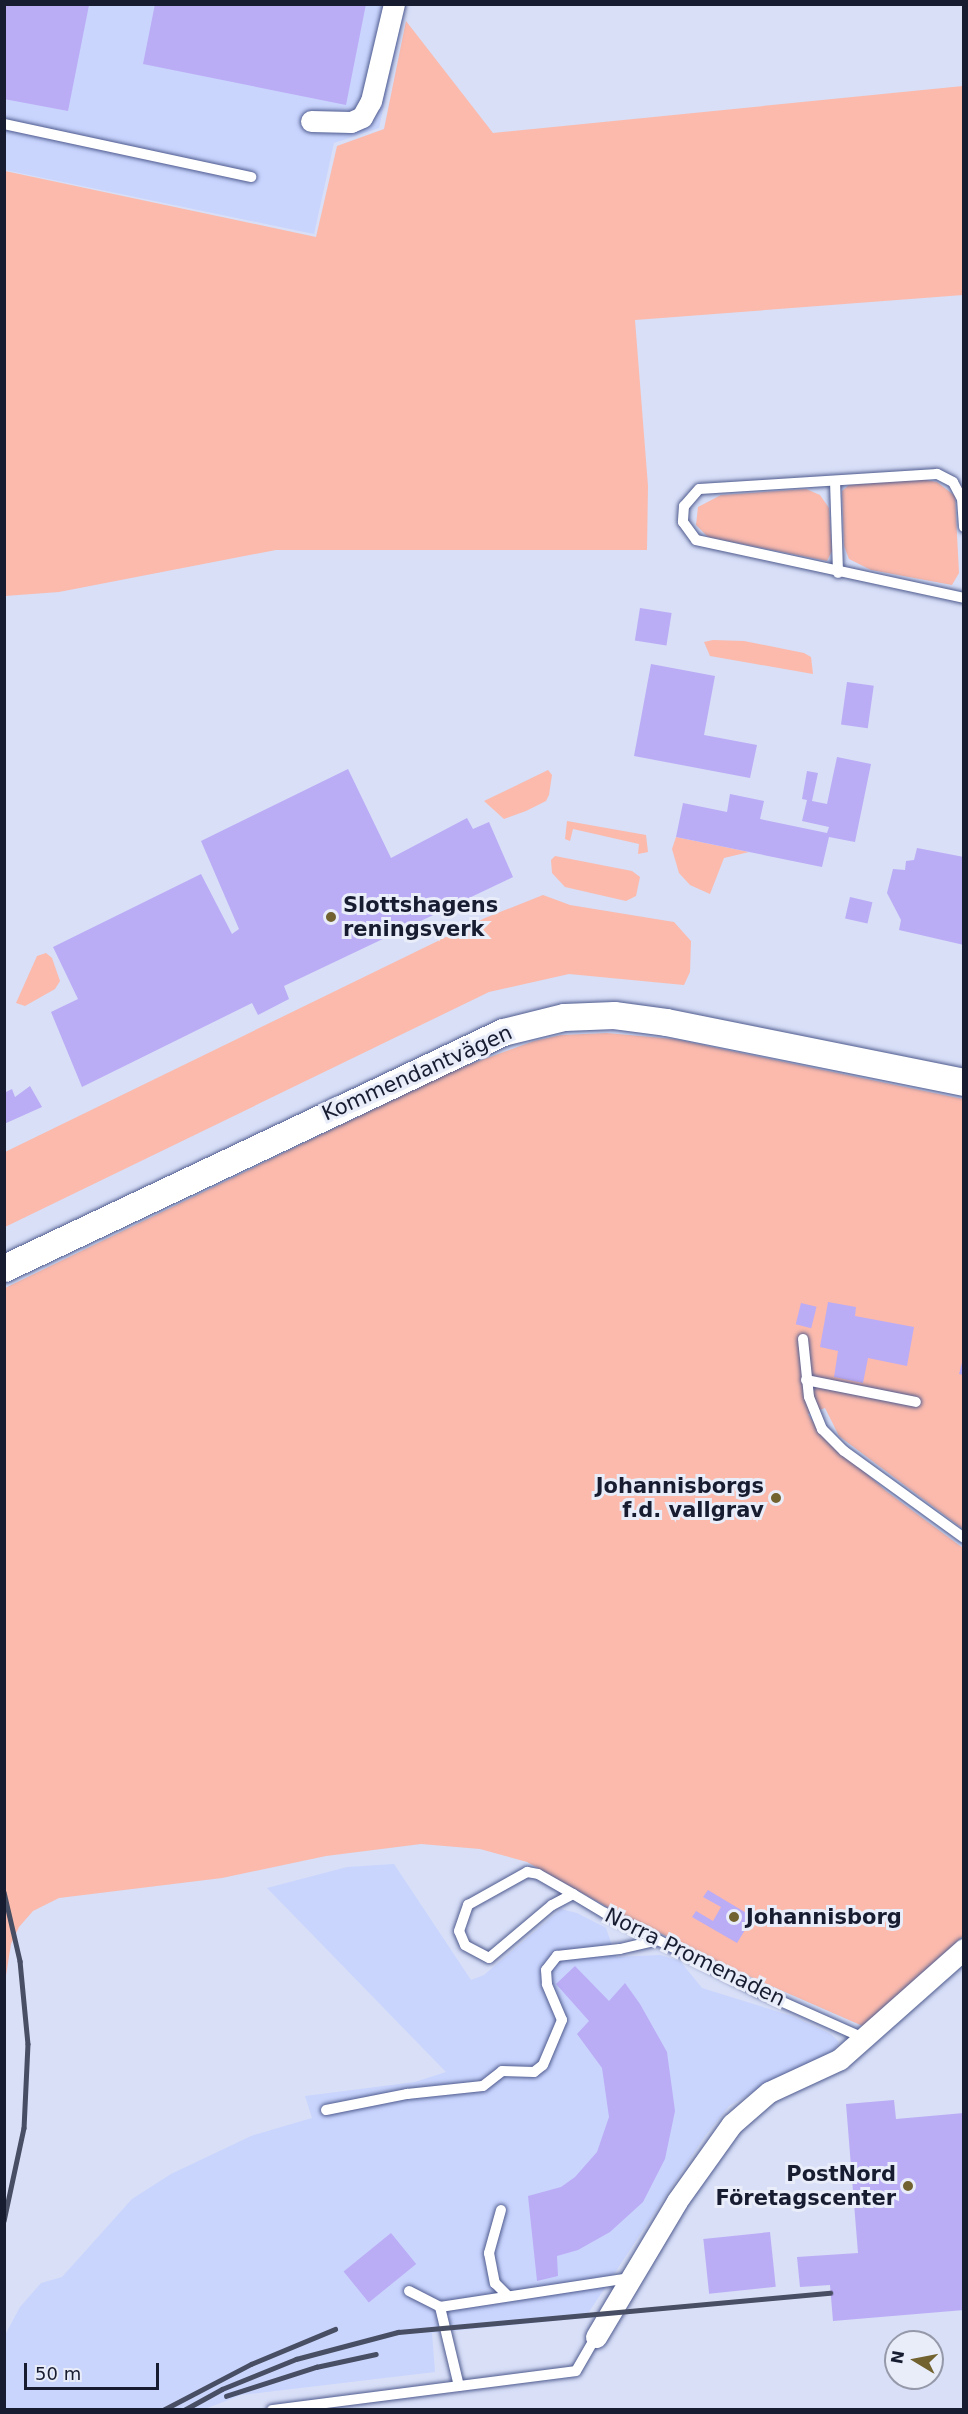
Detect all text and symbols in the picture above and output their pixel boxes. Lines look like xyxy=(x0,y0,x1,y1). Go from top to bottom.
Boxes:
place label: Slottshagens reningsverk xyxy=(343,892,498,942)
marker: Slottshagens reningsverk xyxy=(324,910,338,924)
street label: Kommendantvägen xyxy=(318,1020,516,1126)
place label: Johannisborgs f.d. vallgrav xyxy=(596,1473,764,1523)
marker: Johannisborgs f.d. vallgrav xyxy=(769,1491,783,1505)
street label: Norra Promenaden xyxy=(601,1902,789,2012)
place label: Johannisborg xyxy=(746,1904,902,1930)
marker: Johannisborg xyxy=(727,1910,741,1924)
place label: PostNord Företagscenter xyxy=(715,2161,896,2211)
marker: PostNord Företagscenter xyxy=(901,2179,915,2193)
north arrow xyxy=(884,2330,944,2390)
text: N xyxy=(887,2349,908,2365)
scale bar xyxy=(27,2351,162,2389)
text: 50 m xyxy=(35,2363,81,2384)

